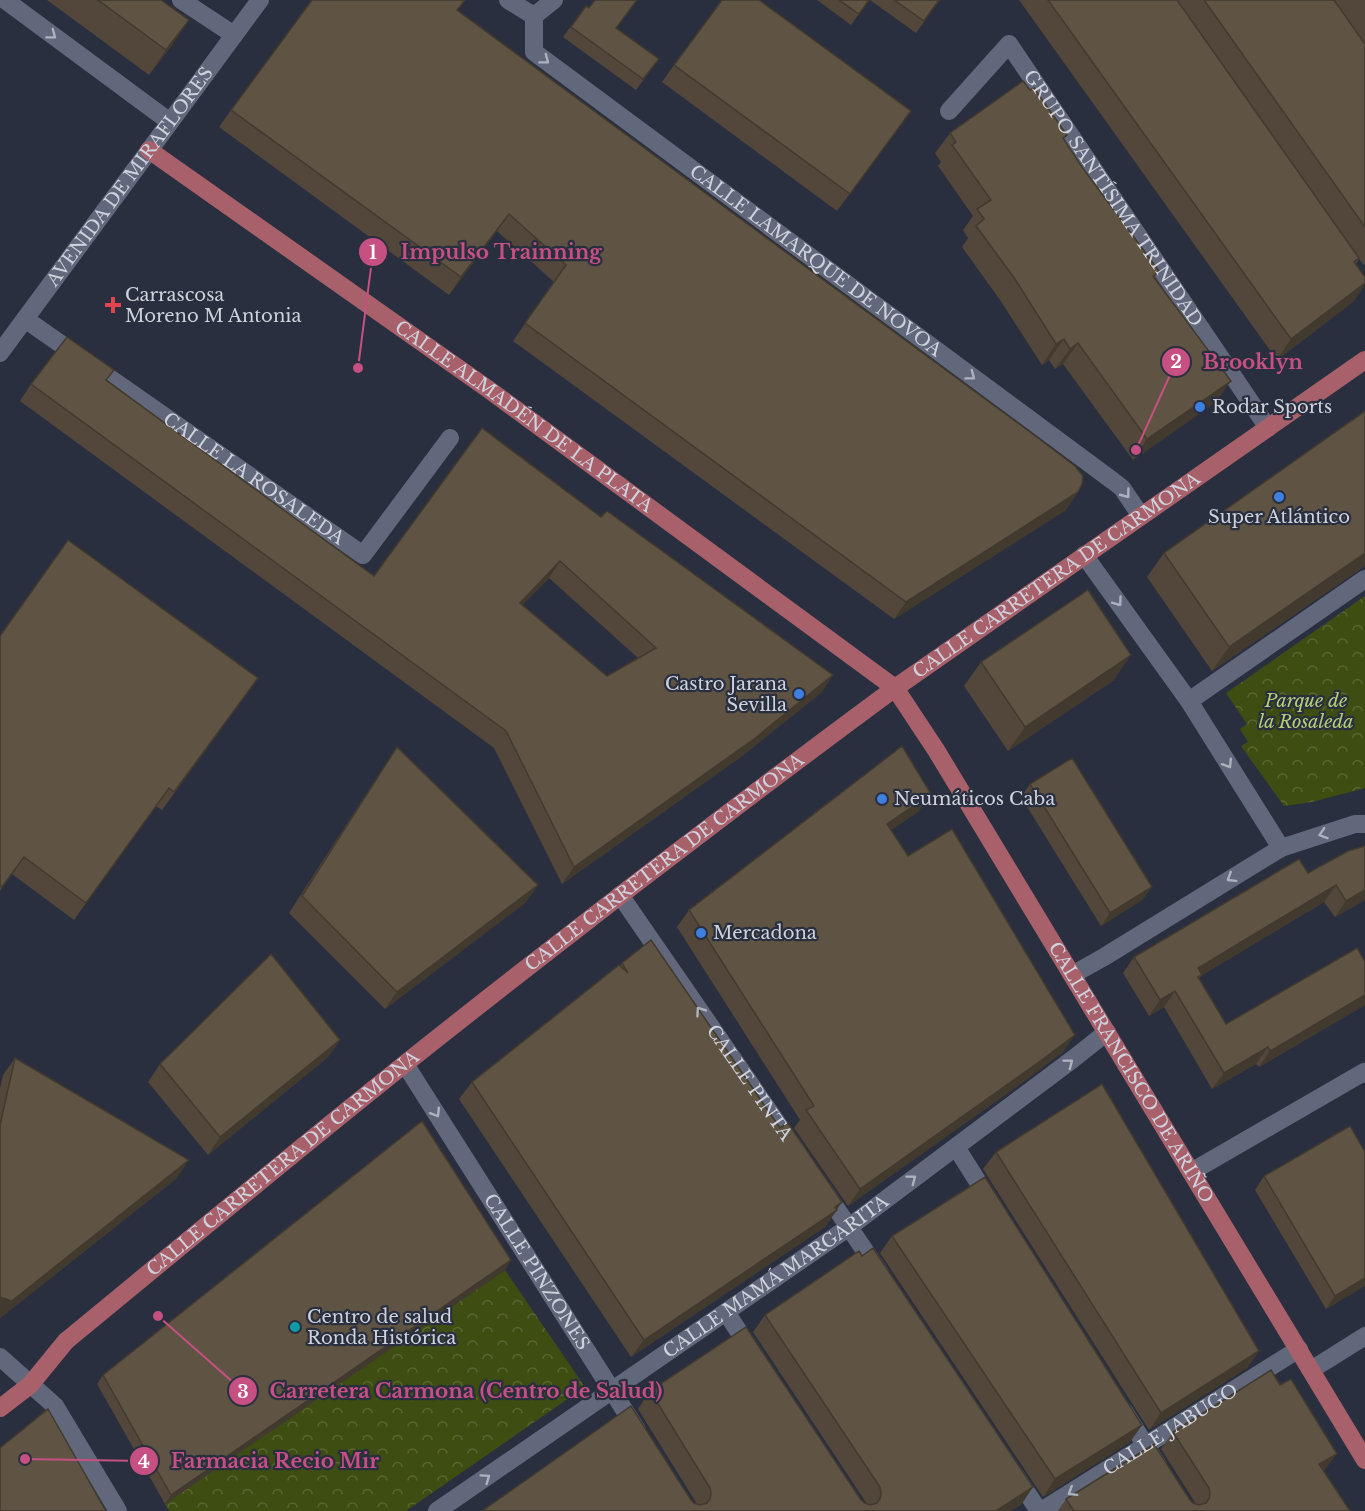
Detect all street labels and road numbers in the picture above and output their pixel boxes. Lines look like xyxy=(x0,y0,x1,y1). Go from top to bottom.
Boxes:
street label: AVENIDA DE MIRAFLORES xyxy=(41,63,218,292)
street label: GRUPO SANTÍSIMA TRINIDAD xyxy=(1019,66,1207,331)
street label: CALLE LAMARQUE DE NOVOA xyxy=(685,160,947,362)
street label: CALLE ALMADÉN DE LA PLATA xyxy=(391,316,658,518)
street label: CALLE LA ROSALEDA xyxy=(159,408,349,550)
street label: CALLE CARRETERA DE CARMONA xyxy=(909,467,1205,683)
street label: CALLE CARRETERA DE CARMONA xyxy=(521,748,809,976)
street label: CALLE FRANCISCO DE ARIÑO xyxy=(1044,938,1218,1207)
street label: CALLE PINTA xyxy=(702,1021,798,1146)
street label: CALLE CARRETERA DE CARMONA xyxy=(142,1045,424,1281)
street label: CALLE PINZONES xyxy=(479,1190,594,1354)
street label: CALLE MAMÁ MARGARITA xyxy=(659,1190,894,1363)
street label: CALLE JABUGO xyxy=(1099,1379,1242,1480)

